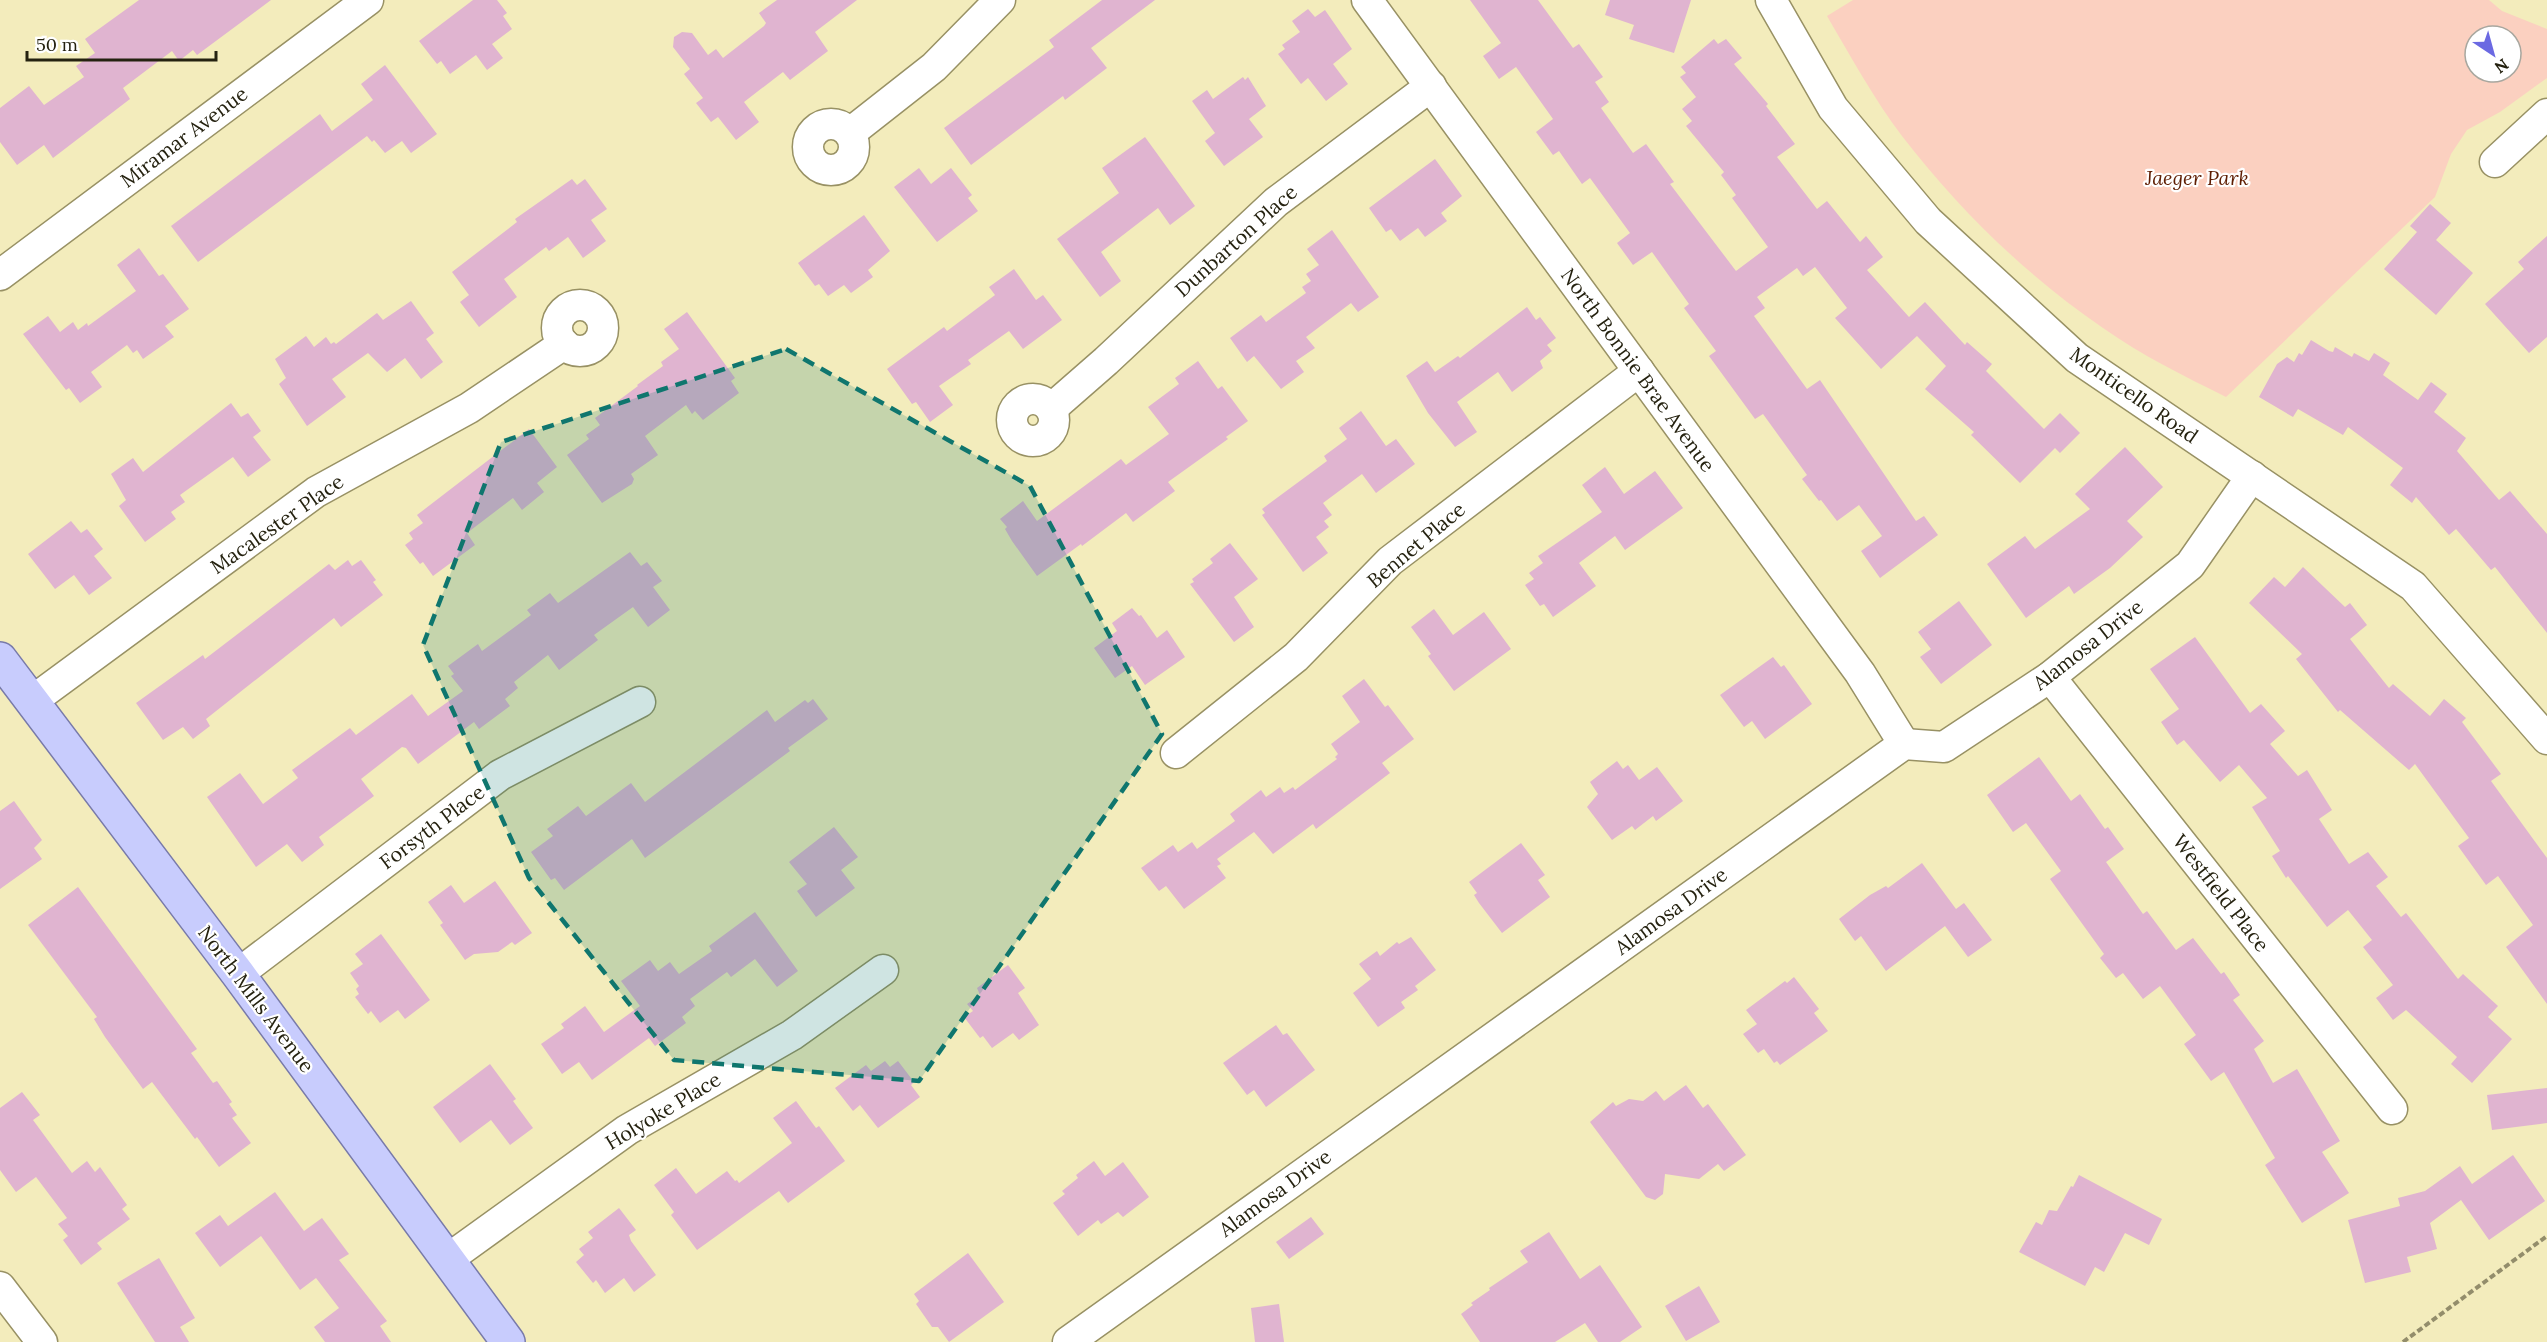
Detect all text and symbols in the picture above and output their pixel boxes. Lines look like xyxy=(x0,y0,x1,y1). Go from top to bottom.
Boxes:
scale bar xyxy=(27,24,216,62)
north arrow xyxy=(2463,24,2523,84)
text: 50 m xyxy=(36,33,78,56)
text: N xyxy=(2491,54,2513,78)
street label: Miramar Avenue xyxy=(115,81,252,193)
park label: Jaeger Park xyxy=(2144,165,2249,190)
street label: Dunbarton Place xyxy=(1169,179,1302,302)
street label: North Bonnie Brae Avenue xyxy=(1556,263,1721,477)
street label: Monticello Road xyxy=(2065,341,2203,448)
street label: Macalester Place xyxy=(205,468,348,579)
street label: Bennet Place xyxy=(1362,496,1470,593)
street label: Alamosa Drive xyxy=(2027,594,2148,696)
street label: Forsyth Place xyxy=(374,779,489,874)
street label: Westfield Place xyxy=(2168,829,2275,956)
street label: Alamosa Drive xyxy=(1609,861,1732,960)
street label: North Mills Avenue xyxy=(193,920,320,1077)
street label: Holyoke Place xyxy=(601,1066,725,1155)
street label: Alamosa Drive xyxy=(1213,1143,1336,1242)

